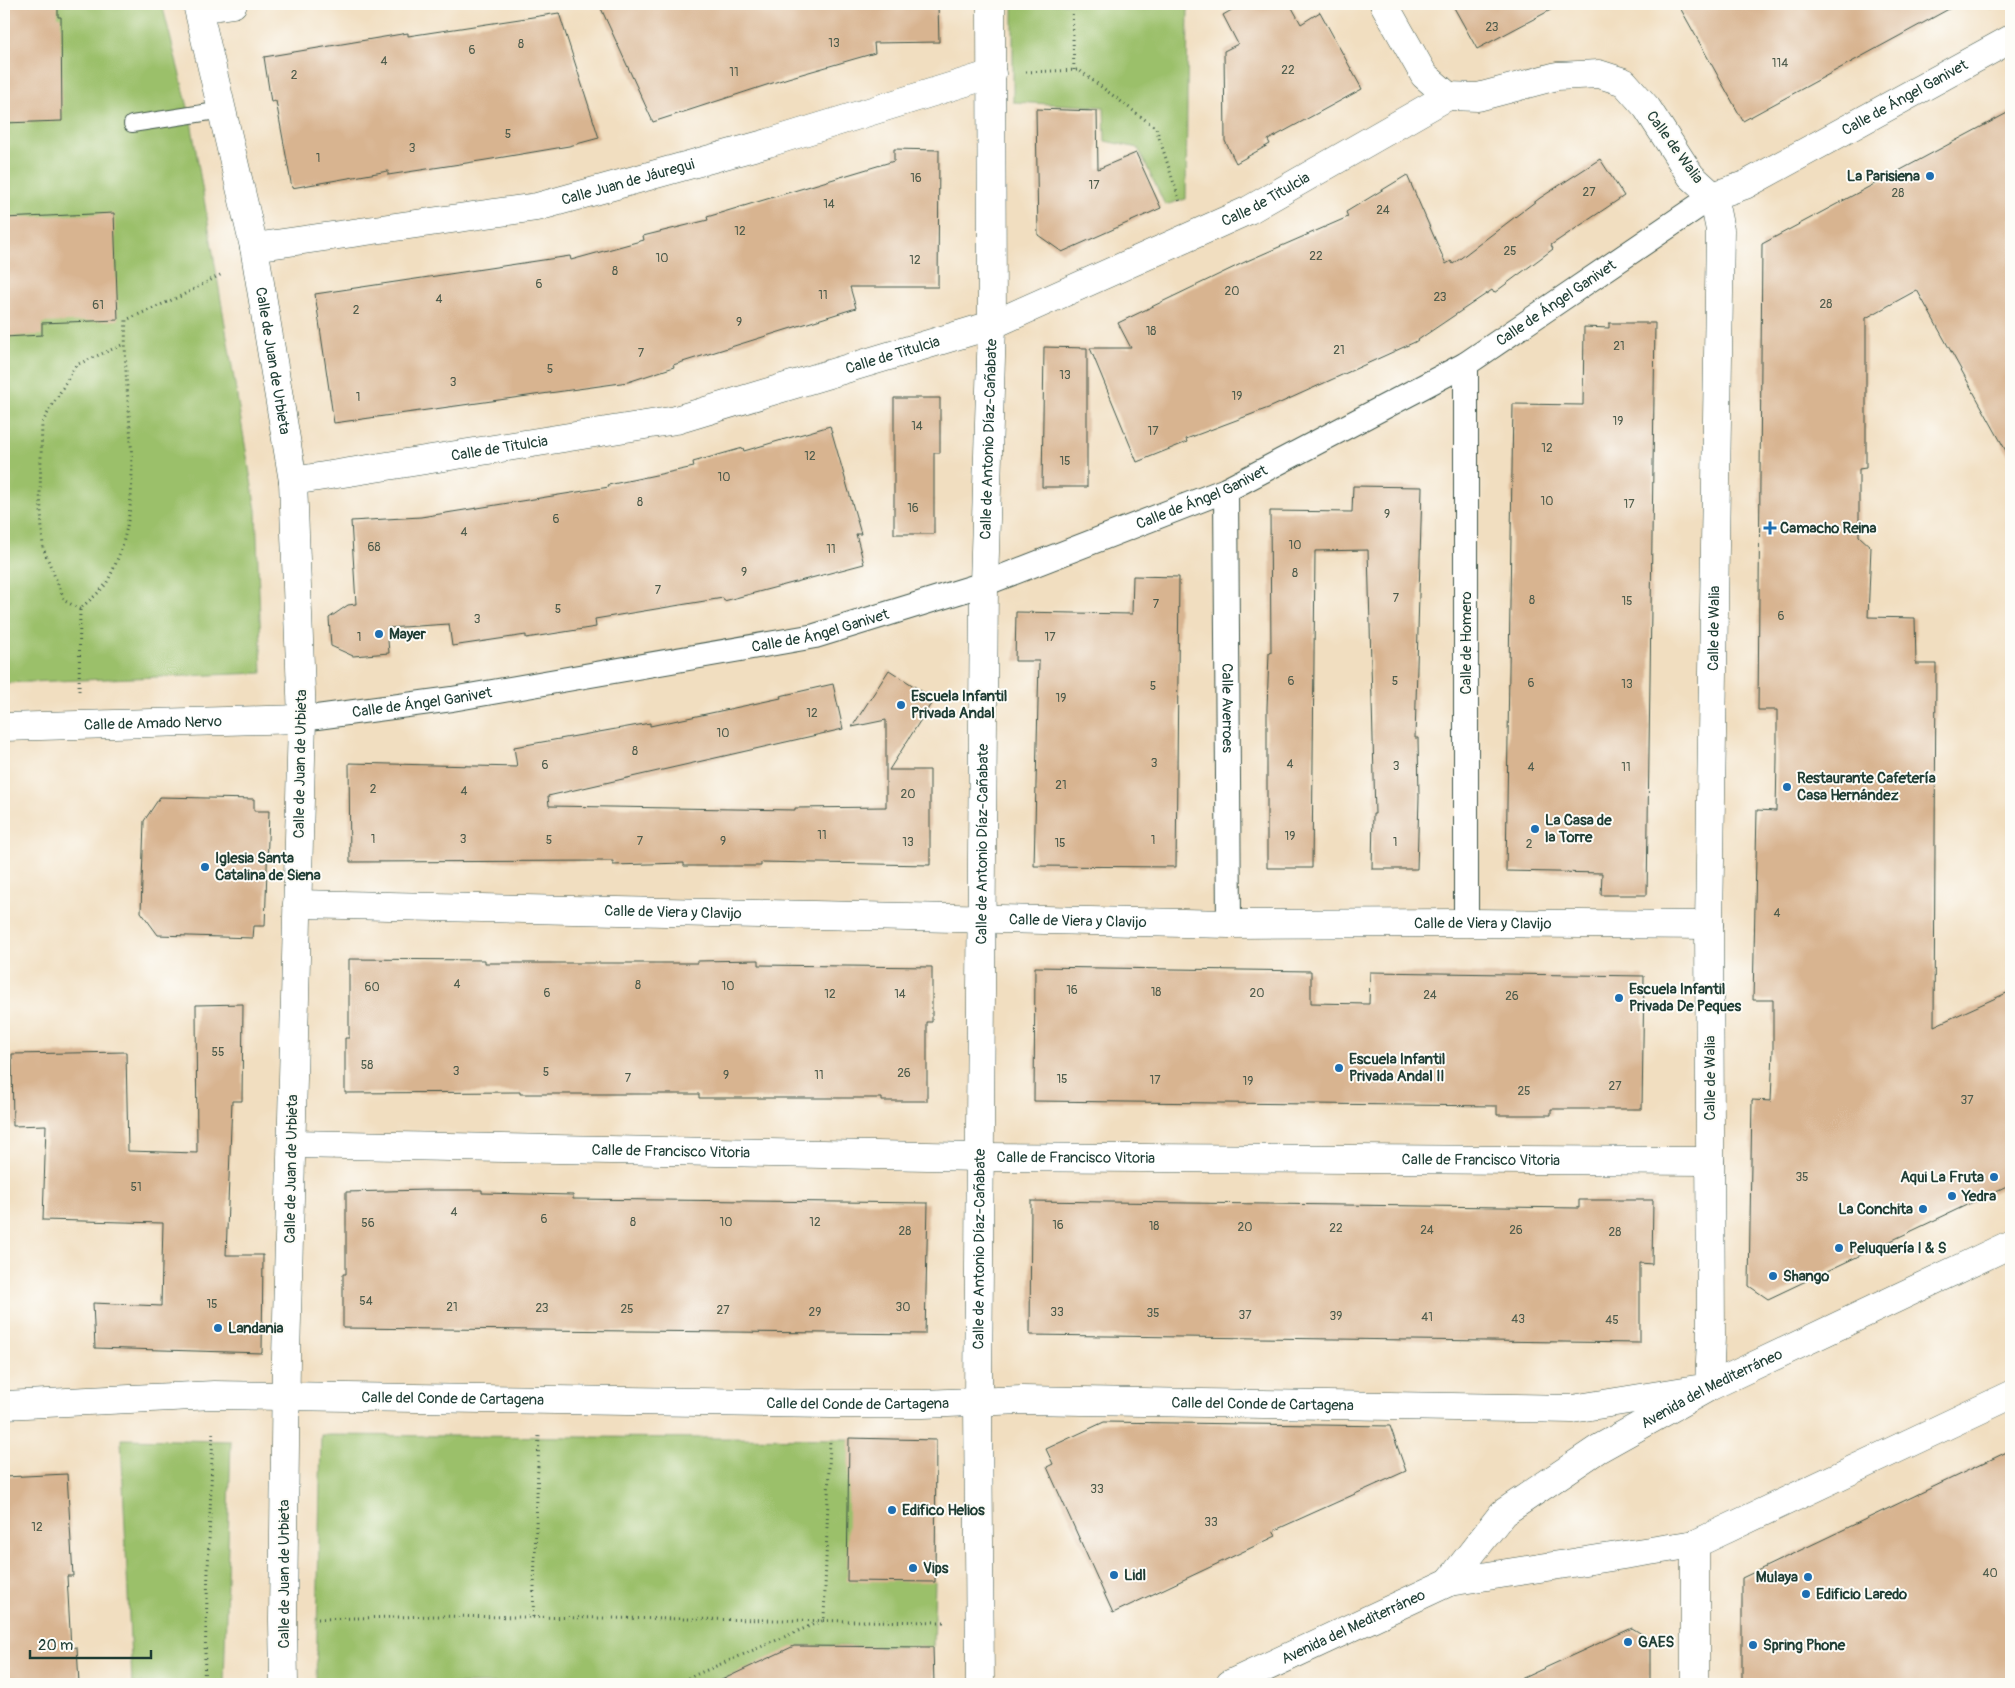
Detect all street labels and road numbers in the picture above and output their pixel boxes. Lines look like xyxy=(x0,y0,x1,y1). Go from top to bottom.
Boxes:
street label: Calle de Ángel Ganivet xyxy=(1839,55,1972,140)
street label: Calle de Walia xyxy=(1642,107,1707,187)
street label: Calle Juan de Jáuregui xyxy=(559,155,697,210)
street label: Calle de Titulcia xyxy=(1219,168,1313,231)
street label: Calle de Ángel Ganivet xyxy=(1493,255,1621,351)
street label: Calle de Juan de Urbieta xyxy=(251,286,294,436)
street label: Calle de Titulcia xyxy=(843,332,942,379)
street label: Calle de Antonio Díaz-Cañabate xyxy=(976,338,1002,540)
street label: Calle de Titulcia xyxy=(450,432,549,466)
street label: Calle de Ángel Ganivet xyxy=(1134,461,1272,534)
street label: Calle de Walia xyxy=(1704,585,1724,671)
street label: Calle de Homero xyxy=(1457,591,1476,695)
street label: Calle de Ángel Ganivet xyxy=(750,605,892,657)
street label: Calle Averroes xyxy=(1217,663,1237,753)
street label: Calle de Ángel Ganivet xyxy=(351,683,494,722)
street label: Calle de Juan de Urbieta xyxy=(290,689,311,839)
street label: Calle de Amado Nervo xyxy=(84,712,222,735)
street label: Calle de Antonio Díaz-Cañabate xyxy=(972,743,993,945)
street label: Calle de Viera y Clavijo xyxy=(604,902,742,924)
street label: Calle de Viera y Clavijo xyxy=(1009,910,1147,932)
street label: Calle de Viera y Clavijo xyxy=(1414,914,1552,934)
street label: Calle de Walia xyxy=(1701,1035,1720,1121)
street label: Calle de Juan de Urbieta xyxy=(281,1094,302,1244)
street label: Calle de Francisco Vitoria xyxy=(592,1141,750,1163)
street label: Calle de Antonio Díaz-Cañabate xyxy=(969,1148,990,1350)
street label: Calle de Francisco Vitoria xyxy=(997,1148,1155,1168)
street label: Calle de Francisco Vitoria xyxy=(1402,1150,1560,1170)
street label: Avenida del Mediterráneo xyxy=(1638,1345,1786,1433)
street label: Calle del Conde de Cartagena xyxy=(361,1388,544,1410)
street label: Calle del Conde de Cartagena xyxy=(1171,1393,1354,1415)
street label: Calle del Conde de Cartagena xyxy=(766,1394,949,1414)
street label: Calle de Juan de Urbieta xyxy=(275,1499,294,1649)
street label: Avenida del Mediterráneo xyxy=(1278,1585,1429,1669)

